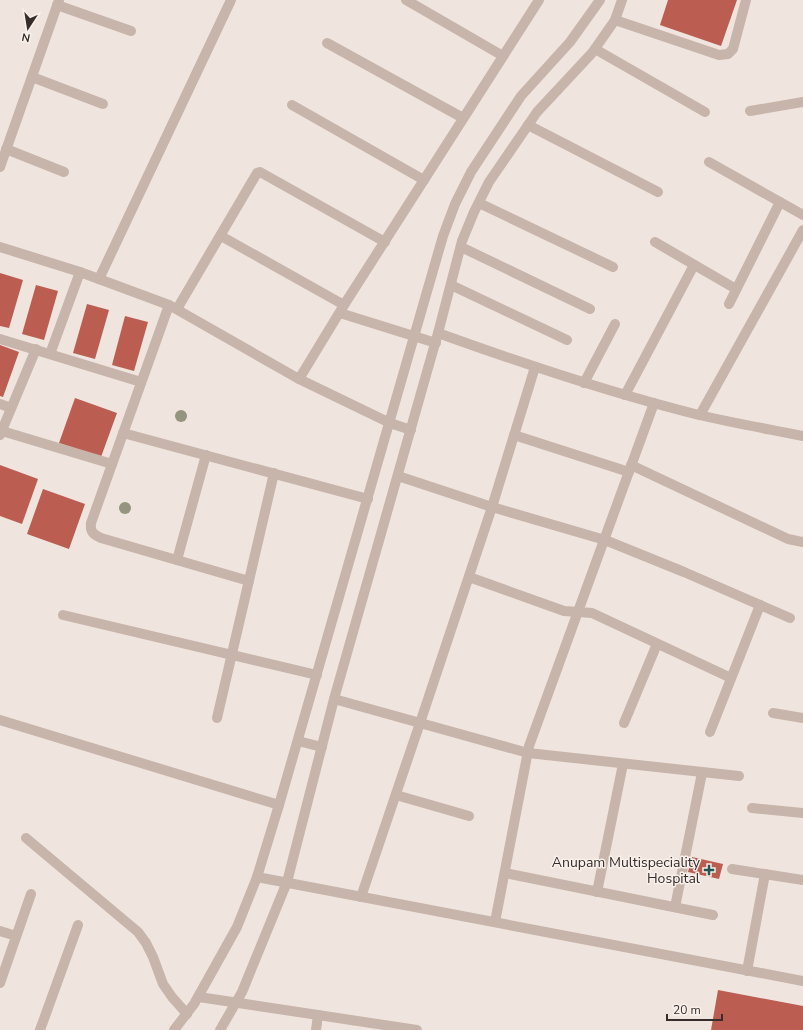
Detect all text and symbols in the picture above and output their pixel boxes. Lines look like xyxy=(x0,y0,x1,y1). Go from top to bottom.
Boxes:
north arrow xyxy=(8,8,48,48)
text: N xyxy=(20,29,32,45)
place label: Anupam Multispeciality Hospital xyxy=(552,853,701,888)
marker: Anupam Multispeciality Hospital xyxy=(703,864,715,876)
scale bar xyxy=(667,996,722,1022)
text: 20 m xyxy=(673,1002,701,1018)

